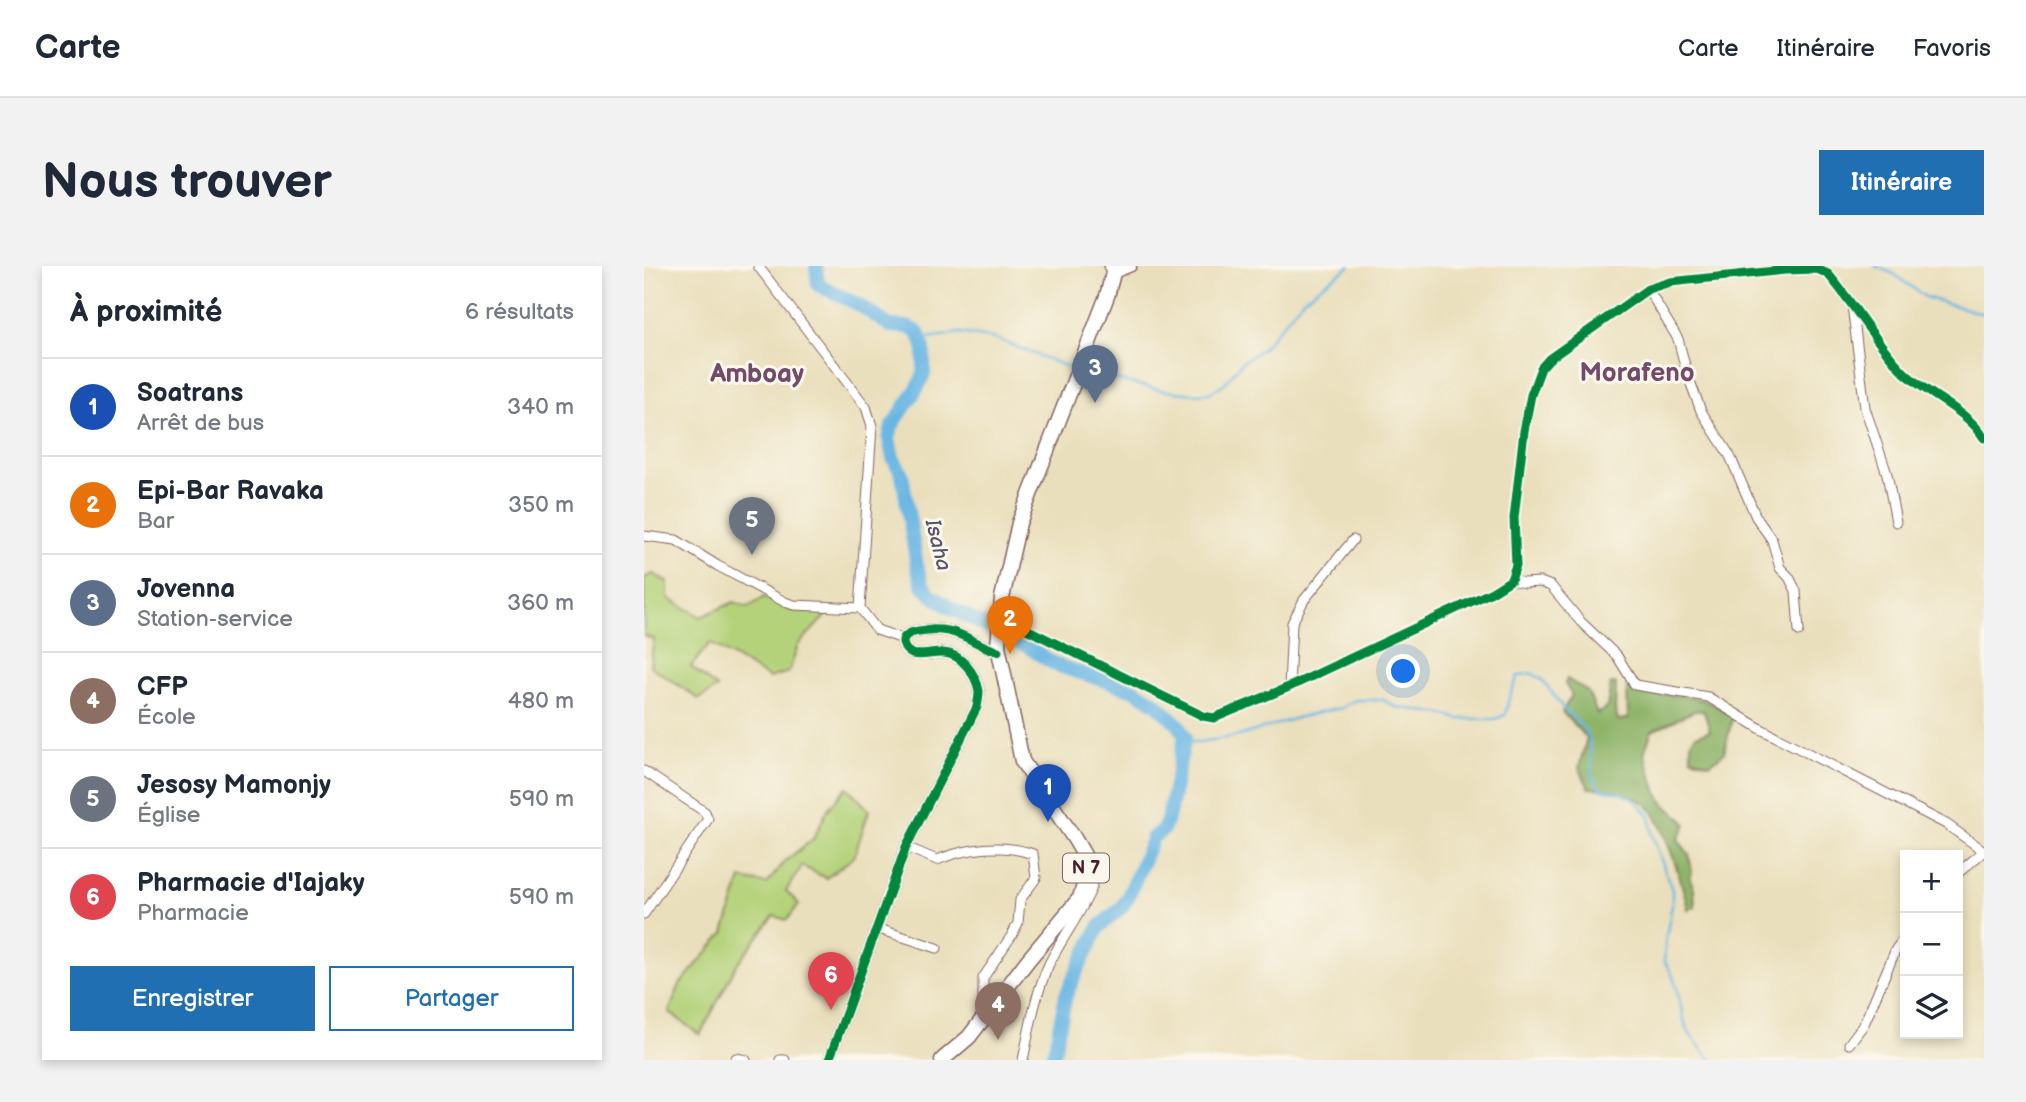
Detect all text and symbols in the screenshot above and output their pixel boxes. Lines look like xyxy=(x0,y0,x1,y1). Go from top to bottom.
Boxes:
text: Carte xyxy=(35,28,121,68)
text: Carte xyxy=(1678,34,1739,63)
text: Itinéraire xyxy=(1777,34,1875,63)
text: Favoris xyxy=(1913,34,1991,63)
button: Itinéraire xyxy=(1819,150,1984,215)
text: Nous trouver xyxy=(42,153,332,212)
text: À proximité xyxy=(70,294,222,330)
text: 6 résultats xyxy=(465,298,574,326)
pin: 3 xyxy=(1072,345,1118,403)
district label: Morafeno xyxy=(1579,358,1695,389)
district label: Amboay xyxy=(709,359,804,390)
text: Soatrans xyxy=(137,378,243,409)
text: 1 xyxy=(88,393,98,421)
text: 340 m xyxy=(507,393,574,421)
text: Arrêt de bus xyxy=(137,409,264,437)
text: Epi-Bar Ravaka xyxy=(137,476,324,507)
text: 2 xyxy=(86,491,100,519)
text: 350 m xyxy=(508,491,574,519)
pin: 5 xyxy=(729,497,775,555)
text: Bar xyxy=(137,507,174,535)
water label: Isaha xyxy=(919,516,956,573)
text: Jovenna xyxy=(137,574,235,605)
text: 3 xyxy=(86,589,100,617)
text: 360 m xyxy=(507,589,574,617)
pin: 2 xyxy=(987,596,1033,654)
text: Station-service xyxy=(137,605,293,633)
your location xyxy=(1386,654,1420,688)
text: CFP xyxy=(137,672,187,703)
text: 4 xyxy=(86,687,100,715)
text: 480 m xyxy=(508,687,574,715)
text: École xyxy=(137,703,196,731)
pin: 1 xyxy=(1025,764,1071,822)
text: Jesosy Mamonjy xyxy=(137,770,331,801)
text: 5 xyxy=(86,785,100,813)
text: 590 m xyxy=(509,785,574,813)
text: Église xyxy=(137,801,200,829)
map controls xyxy=(1900,850,1963,1039)
button: + xyxy=(1900,850,1963,913)
road number: N 7 xyxy=(1063,854,1109,882)
text: Pharmacie d'Iajaky xyxy=(137,868,365,899)
text: 6 xyxy=(86,883,100,911)
text: 590 m xyxy=(509,883,574,911)
text: Pharmacie xyxy=(137,899,249,927)
button: − xyxy=(1900,913,1963,976)
pin: 6 xyxy=(808,952,854,1010)
button: Enregistrer xyxy=(70,966,315,1031)
button: Partager xyxy=(329,966,574,1031)
button: layers xyxy=(1900,976,1963,1039)
pin: 4 xyxy=(975,982,1021,1040)

